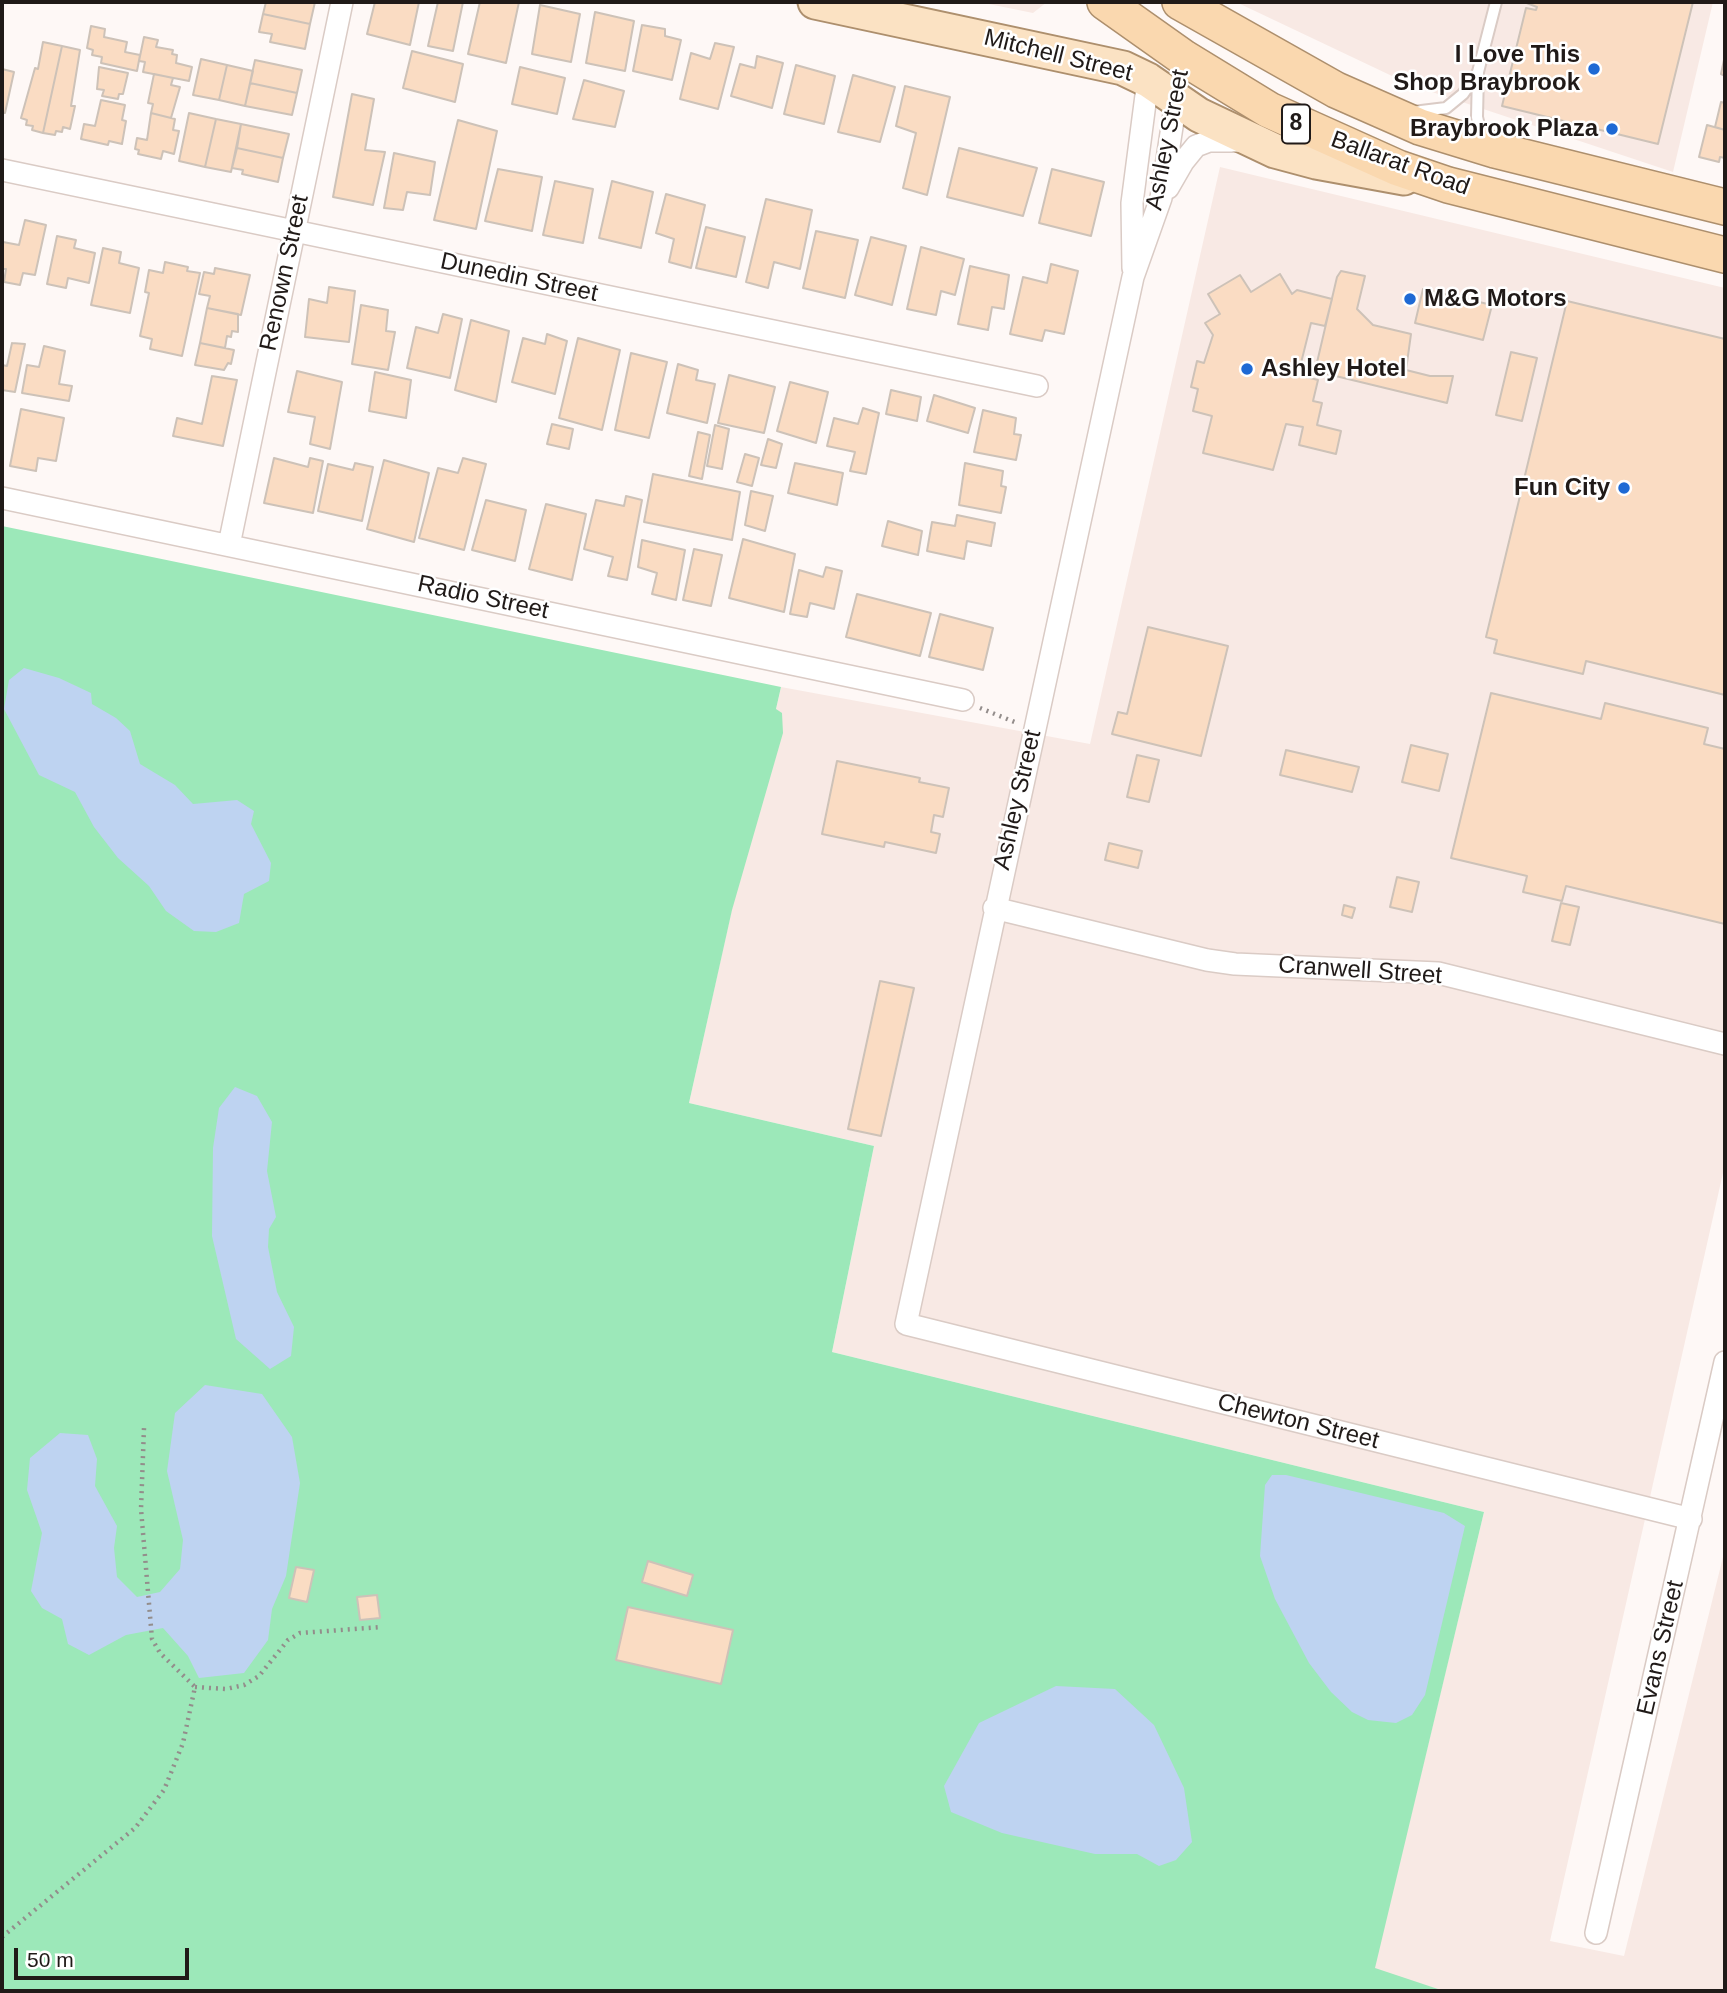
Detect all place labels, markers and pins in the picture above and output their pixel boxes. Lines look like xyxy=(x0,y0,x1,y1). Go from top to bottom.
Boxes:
place label: I Love This Shop Braybrook xyxy=(1393,41,1580,97)
marker: I Love This Shop Braybrook xyxy=(1586,61,1602,77)
place label: Braybrook Plaza xyxy=(1410,115,1598,143)
marker: Braybrook Plaza xyxy=(1604,121,1620,137)
place label: M&G Motors xyxy=(1424,285,1567,313)
marker: M&G Motors xyxy=(1402,291,1418,307)
place label: Ashley Hotel xyxy=(1261,355,1406,383)
marker: Ashley Hotel xyxy=(1239,361,1255,377)
place label: Fun City xyxy=(1514,474,1610,502)
marker: Fun City xyxy=(1616,480,1632,496)

